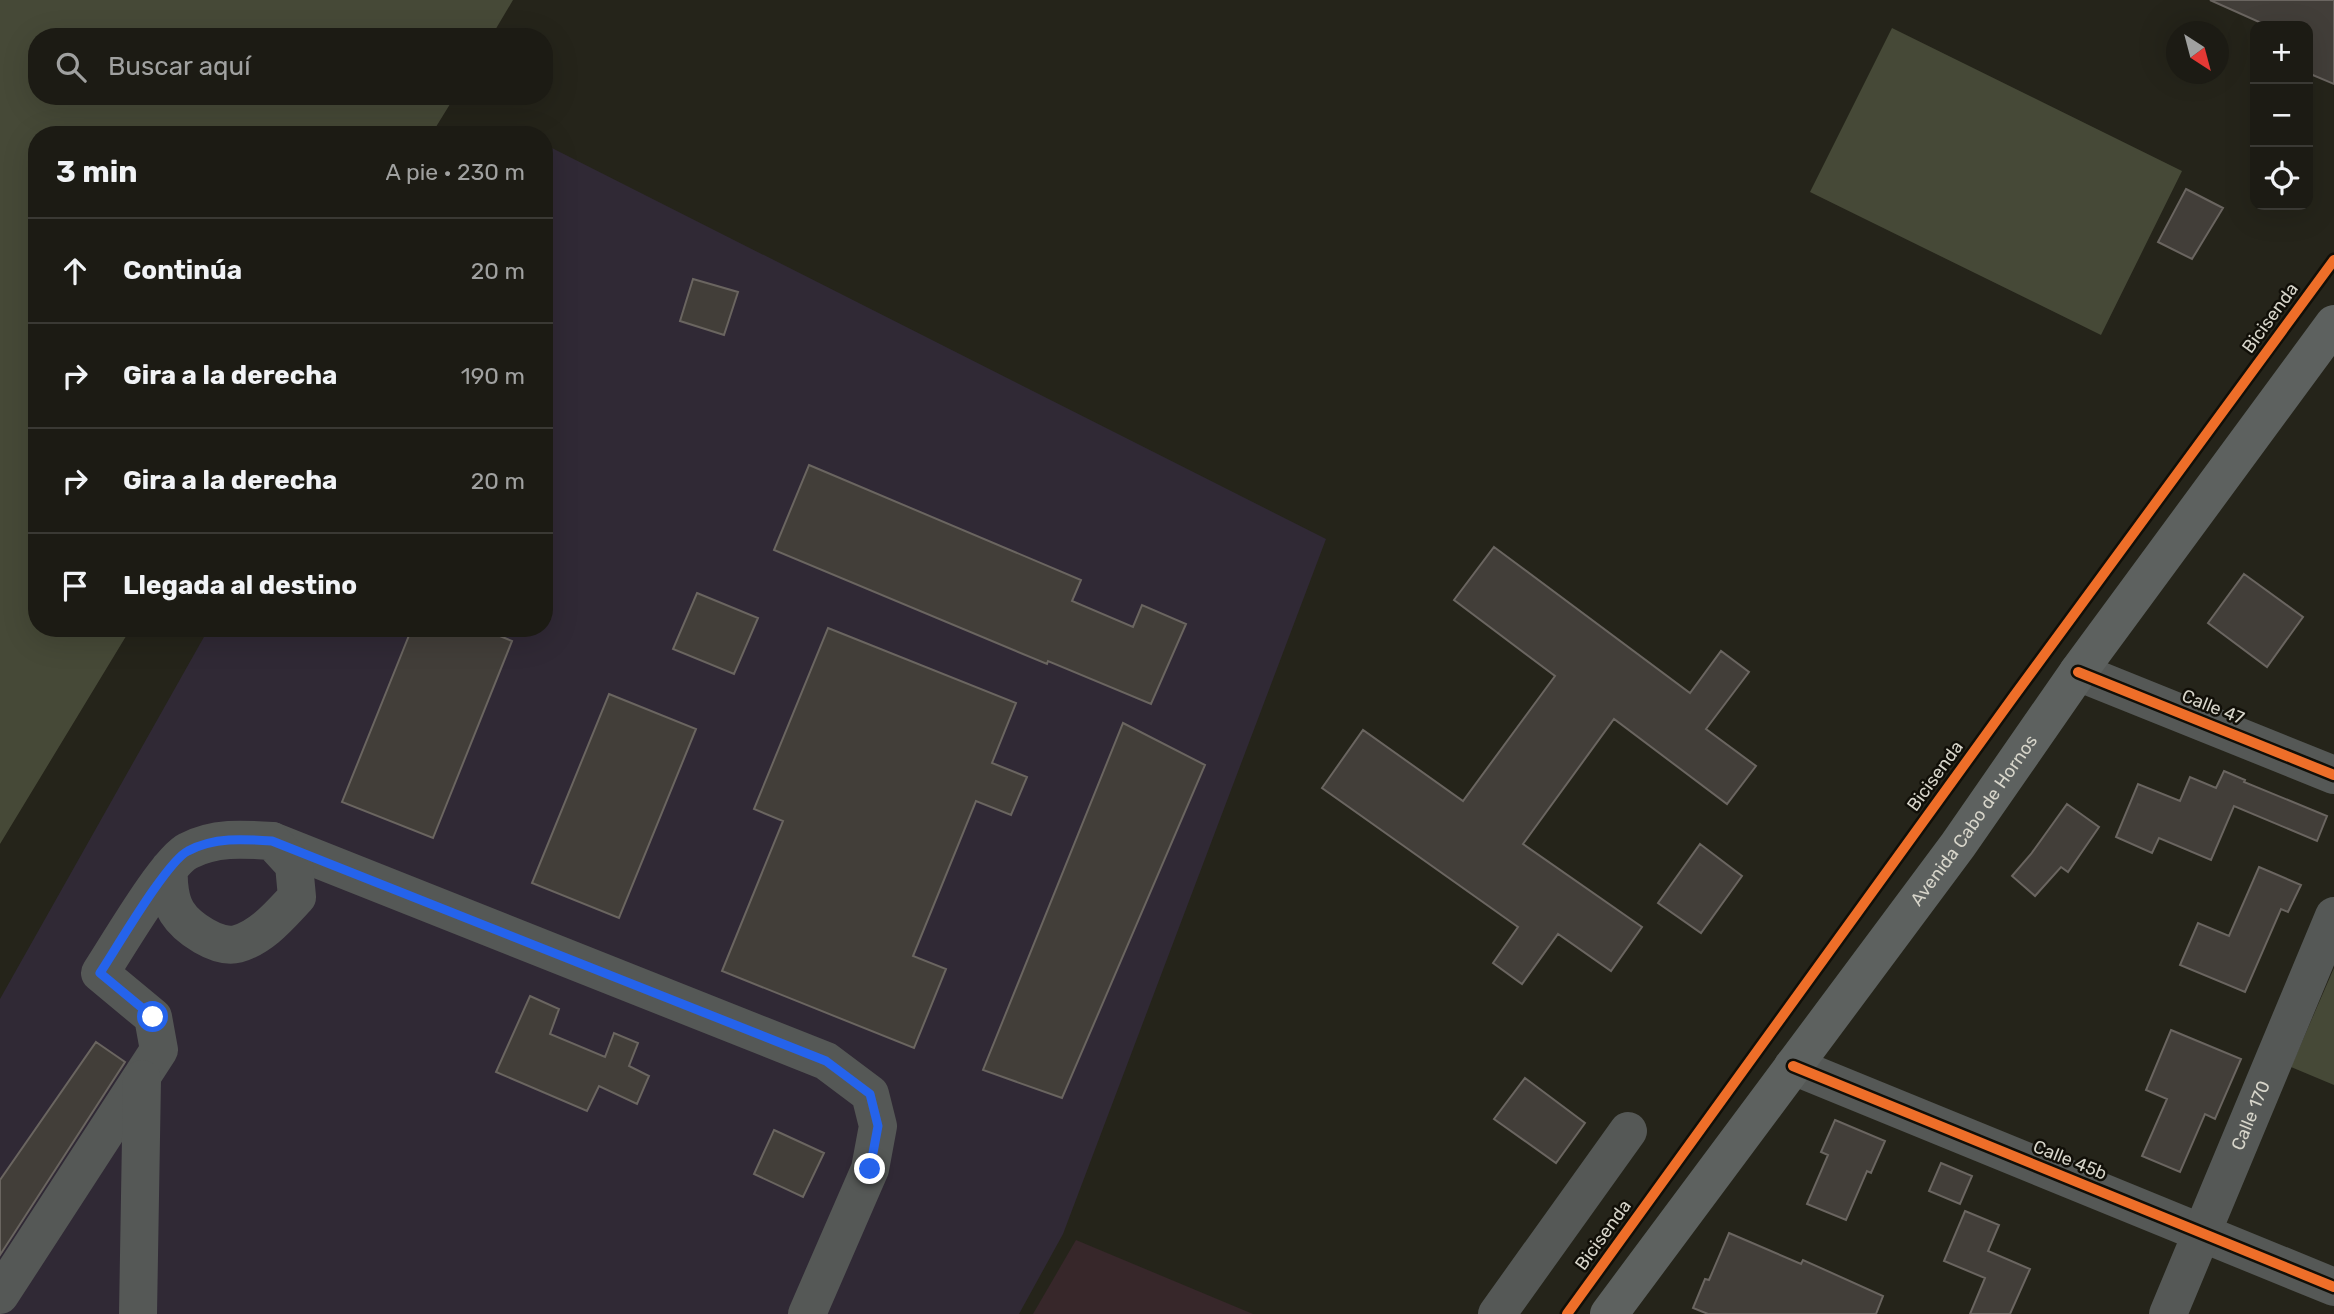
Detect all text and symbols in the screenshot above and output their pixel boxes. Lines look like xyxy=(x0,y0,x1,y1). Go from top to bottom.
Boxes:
north arrow xyxy=(2166,21,2229,84)
map controls xyxy=(2250,21,2313,210)
button: + xyxy=(2250,21,2313,84)
search box xyxy=(28,28,553,105)
icon: search xyxy=(52,48,90,86)
text: Buscar aquí xyxy=(108,51,250,82)
button: − xyxy=(2250,84,2313,147)
button: locate xyxy=(2250,147,2313,210)
text: 3 min xyxy=(56,154,138,190)
text: A pie · 230 m xyxy=(386,158,525,186)
icon: ahead xyxy=(56,252,94,290)
text: Continúa xyxy=(123,255,242,286)
text: 20 m xyxy=(471,257,525,285)
street label: Bicisenda xyxy=(2237,279,2303,357)
icon: right xyxy=(56,357,94,395)
text: Gira a la derecha xyxy=(123,360,337,391)
text: 190 m xyxy=(461,362,525,390)
icon: right xyxy=(56,462,94,500)
text: Gira a la derecha xyxy=(123,465,337,496)
text: 20 m xyxy=(471,467,525,495)
icon: arrive xyxy=(56,567,94,605)
text: Llegada al destino xyxy=(123,570,357,601)
street label: Calle 47 xyxy=(2179,685,2247,729)
street label: Avenida Cabo de Hornos xyxy=(1906,730,2042,910)
street label: Bicisenda xyxy=(1902,737,1968,815)
route start xyxy=(137,1001,168,1032)
street label: Calle 170 xyxy=(2226,1077,2275,1154)
street label: Calle 45b xyxy=(2030,1135,2110,1185)
route end xyxy=(854,1153,885,1184)
street label: Bicisenda xyxy=(1570,1196,1636,1274)

